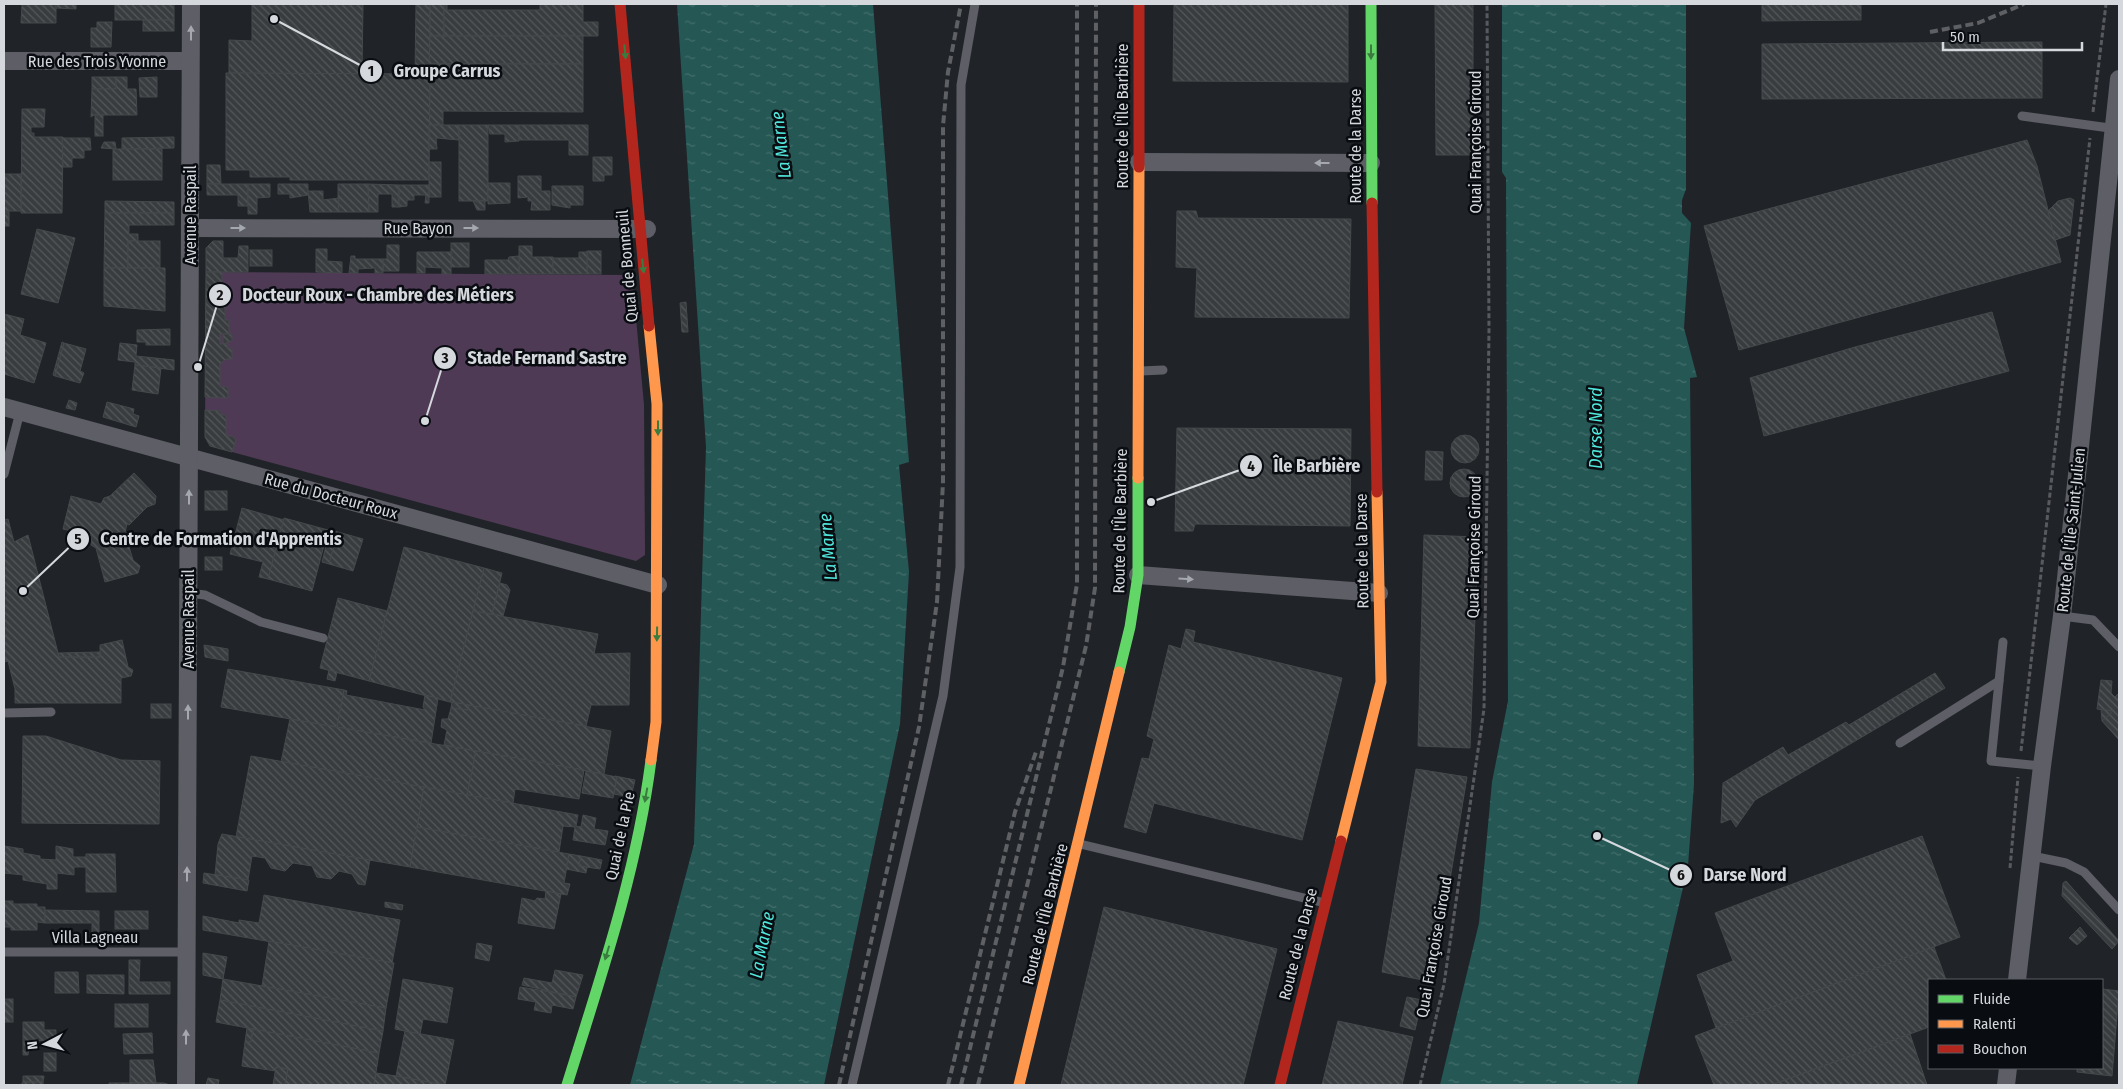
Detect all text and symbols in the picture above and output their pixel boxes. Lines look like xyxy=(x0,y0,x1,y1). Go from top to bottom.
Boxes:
scale bar xyxy=(1943,20,2082,52)
one-way arrow xyxy=(187,24,195,40)
text: 50 m xyxy=(1950,28,1980,46)
street label: Route de l'Île Barbière xyxy=(1113,43,1132,189)
one-way arrow xyxy=(621,45,629,61)
one-way arrow xyxy=(1367,45,1375,61)
street label: Rue des Trois Yvonne xyxy=(28,52,166,71)
callout: Groupe Carrus xyxy=(359,54,510,87)
text: Groupe Carrus xyxy=(394,60,501,82)
text: 1 xyxy=(368,62,374,80)
street label: Quai Françoise Giroud xyxy=(1466,70,1485,214)
street label: Route de la Darse xyxy=(1346,88,1365,203)
water label: La Marne xyxy=(766,110,796,180)
one-way arrow xyxy=(1314,159,1330,167)
street label: Avenue Raspail xyxy=(181,165,200,265)
street label: Quai de Bonneuil xyxy=(613,209,641,323)
street label: Rue Bayon xyxy=(383,219,453,238)
one-way arrow xyxy=(231,224,247,232)
one-way arrow xyxy=(463,225,479,233)
one-way arrow xyxy=(639,259,647,275)
callout: Docteur Roux - Chambre des Métiers xyxy=(207,278,524,311)
text: Docteur Roux - Chambre des Métiers xyxy=(242,284,514,306)
text: 2 xyxy=(216,286,224,304)
callout: Stade Fernand Sastre xyxy=(432,342,637,375)
text: Stade Fernand Sastre xyxy=(467,347,627,369)
text: 3 xyxy=(440,349,449,367)
water label: Darse Nord xyxy=(1585,387,1607,469)
one-way arrow xyxy=(654,420,662,436)
street label: Route de l'Île Saint-Julien xyxy=(2053,447,2089,613)
street label: Route de l'Île Barbière xyxy=(1109,448,1131,594)
callout: Île Barbière xyxy=(1239,449,1371,482)
text: Île Barbière xyxy=(1273,454,1360,477)
text: 4 xyxy=(1247,457,1255,475)
street label: Rue du Docteur Roux xyxy=(262,469,400,523)
street label: Quai Françoise Giroud xyxy=(1463,475,1485,619)
one-way arrow xyxy=(185,488,193,504)
street label: Route de la Darse xyxy=(1351,493,1373,609)
water label: La Marne xyxy=(814,512,842,581)
callout: Centre de Formation d'Apprentis xyxy=(65,522,352,555)
text: Centre de Formation d'Apprentis xyxy=(100,528,342,550)
text: 5 xyxy=(74,530,82,548)
street label: Avenue Raspail xyxy=(179,569,198,669)
one-way arrow xyxy=(1179,575,1195,583)
one-way arrow xyxy=(653,626,661,642)
one-way arrow xyxy=(184,703,192,719)
one-way arrow xyxy=(641,788,649,804)
street label: Quai de la Pie xyxy=(601,790,639,882)
street label: Route de l'Île Barbière xyxy=(1018,841,1072,987)
callout: Darse Nord xyxy=(1669,859,1797,892)
text: Darse Nord xyxy=(1704,864,1786,886)
one-way arrow xyxy=(183,866,191,882)
text: 6 xyxy=(1677,866,1685,884)
street label: Quai Françoise Giroud xyxy=(1412,875,1456,1019)
street label: Route de la Darse xyxy=(1275,886,1321,1002)
water label: La Marne xyxy=(745,909,779,980)
street label: Villa Lagneau xyxy=(52,928,138,947)
one-way arrow xyxy=(603,946,611,961)
legend xyxy=(1928,979,2103,1069)
text: Fluide xyxy=(1973,990,2010,1008)
text: Ralenti xyxy=(1973,1015,2016,1033)
north arrow xyxy=(20,1019,70,1069)
one-way arrow xyxy=(182,1028,190,1044)
text: N xyxy=(24,1040,41,1050)
text: Bouchon xyxy=(1973,1040,2027,1058)

